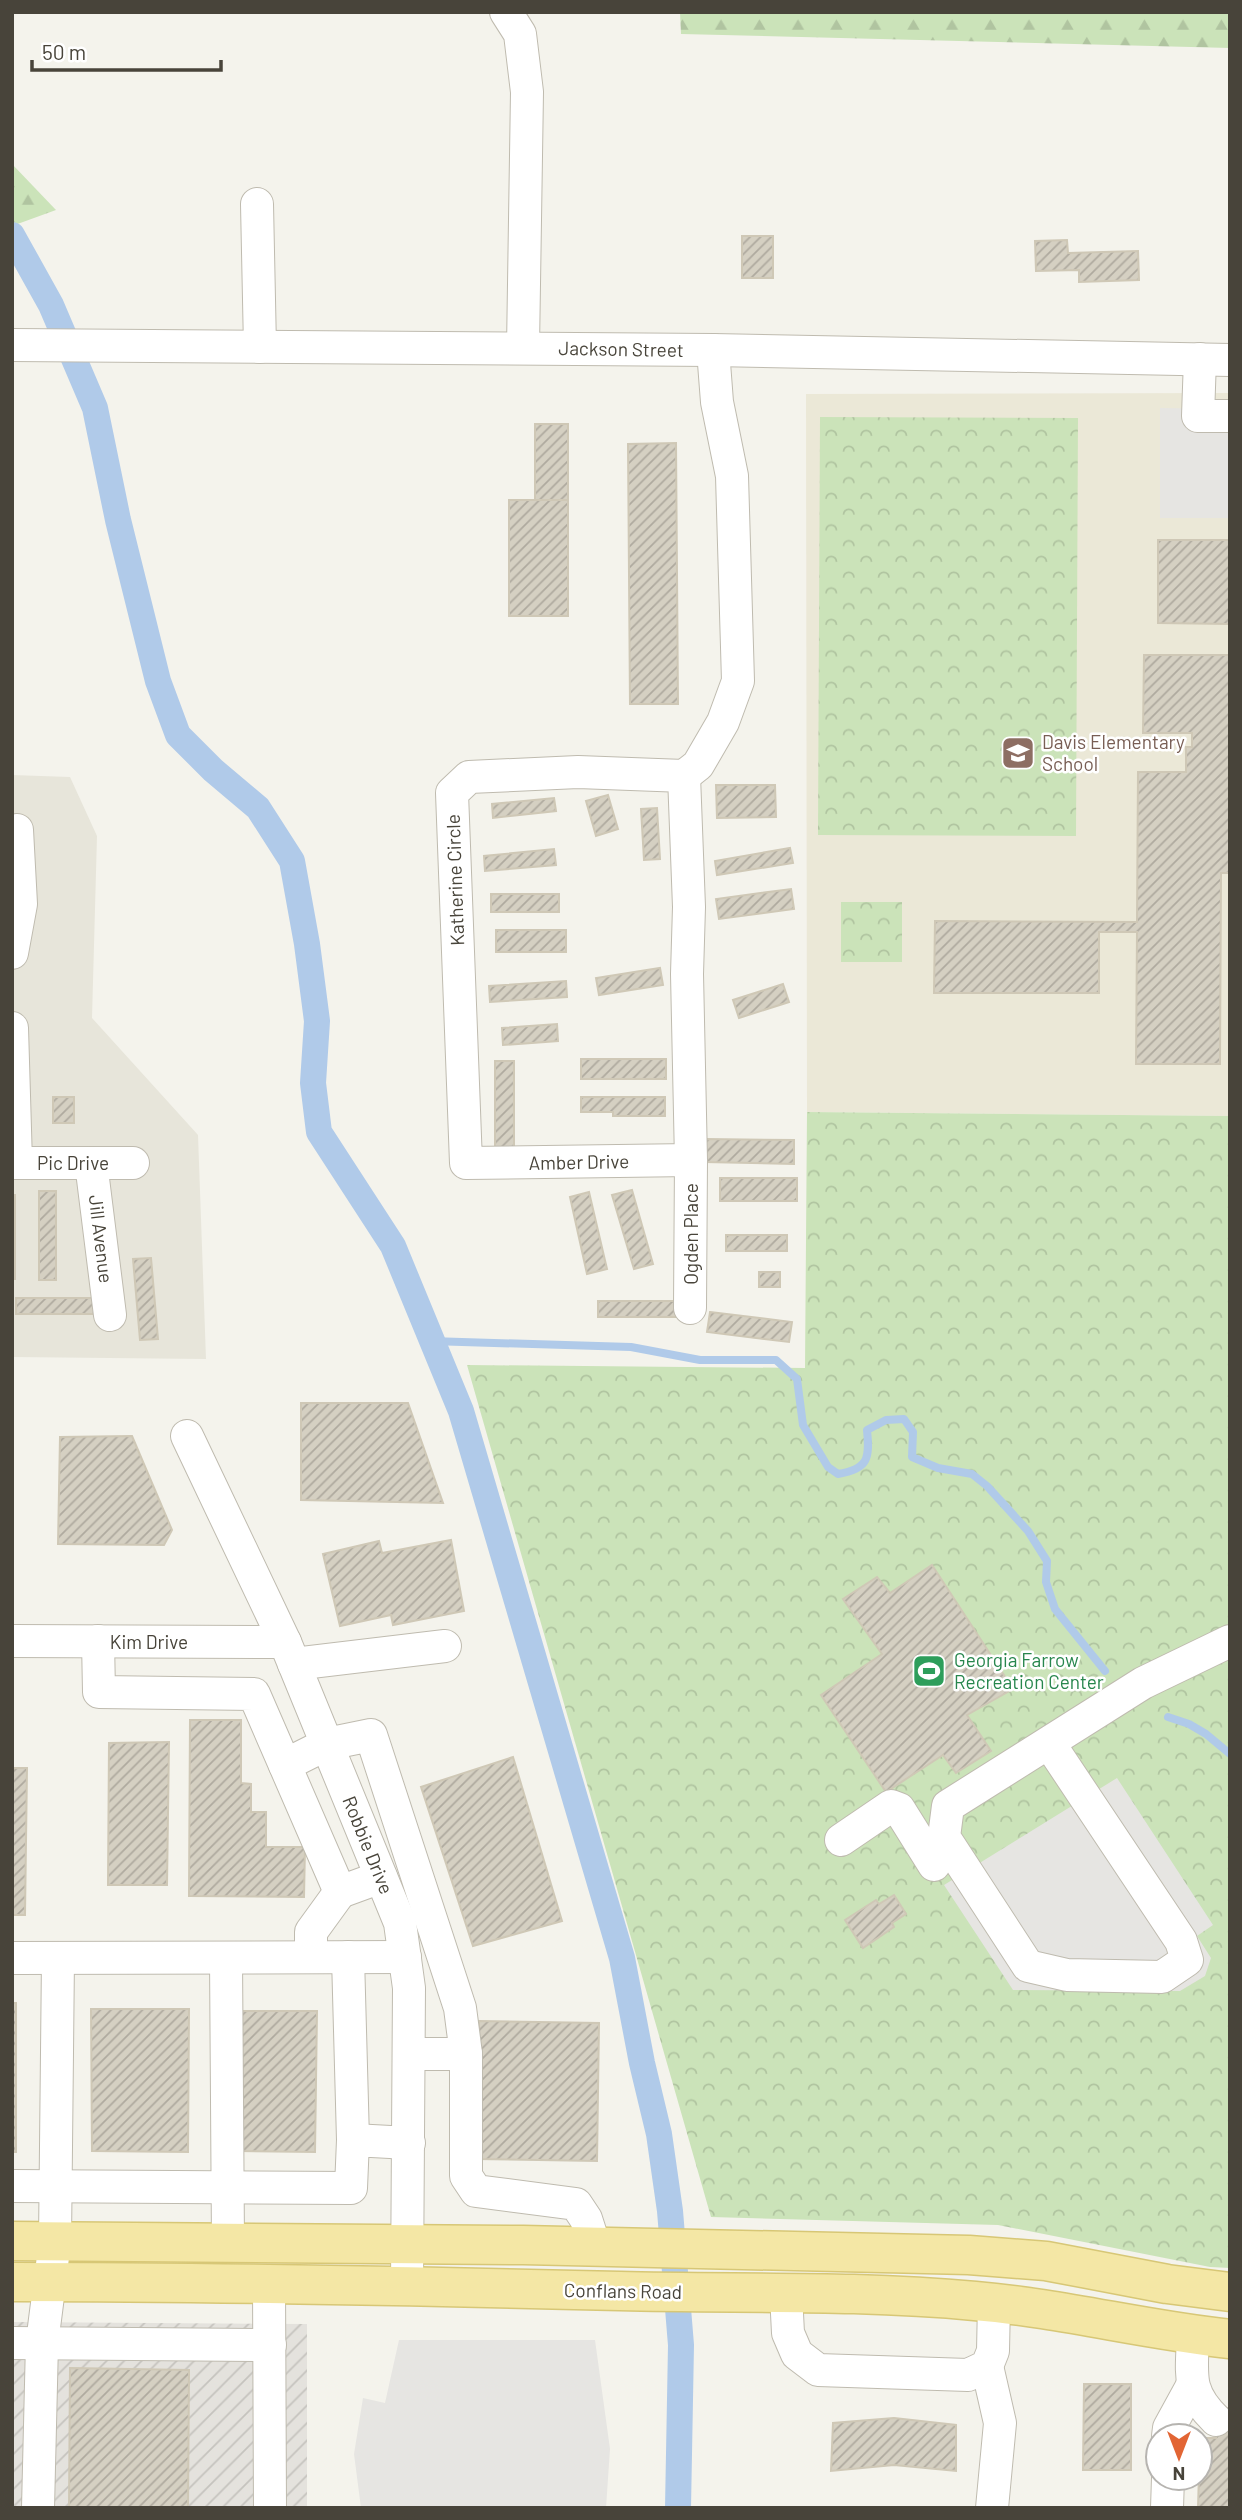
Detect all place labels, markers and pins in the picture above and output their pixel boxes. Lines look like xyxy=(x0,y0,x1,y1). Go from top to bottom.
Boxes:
place label: Davis Elementary School xyxy=(1042,730,1185,775)
school or university icon: Davis Elementary School xyxy=(999,734,1037,772)
place label: Georgia Farrow Recreation Center xyxy=(954,1648,1104,1693)
sports icon: Georgia Farrow Recreation Center xyxy=(910,1652,948,1690)

